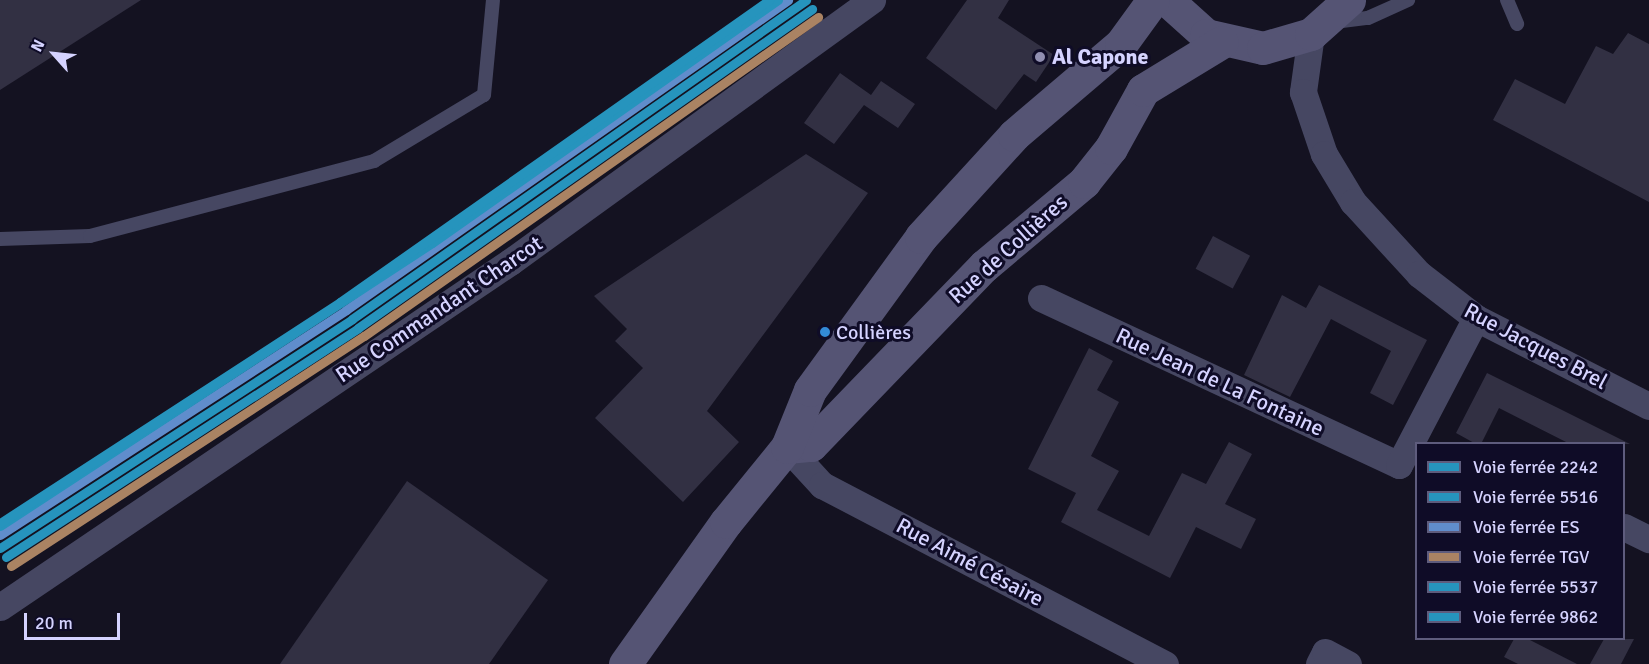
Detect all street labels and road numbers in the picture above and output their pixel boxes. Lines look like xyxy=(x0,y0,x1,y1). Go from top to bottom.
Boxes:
street label: Rue de Collières xyxy=(943,189,1073,309)
street label: Rue Commandant Charcot xyxy=(330,230,548,388)
street label: Rue Jacques Brel xyxy=(1460,297,1612,395)
street label: Rue Jean de La Fontaine xyxy=(1112,322,1328,442)
street label: Rue Aimé Césaire xyxy=(892,512,1048,612)

